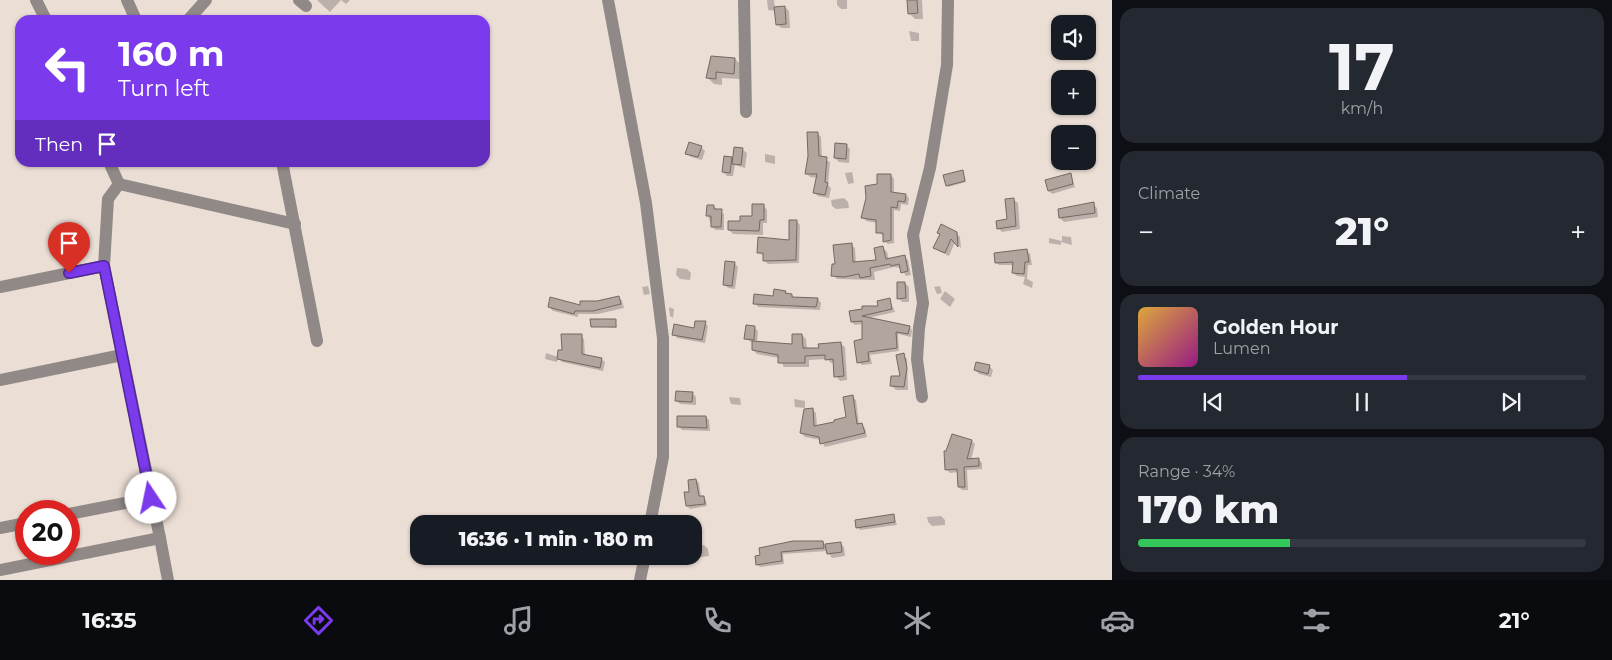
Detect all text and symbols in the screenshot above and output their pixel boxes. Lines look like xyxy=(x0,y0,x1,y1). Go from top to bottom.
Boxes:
map controls xyxy=(1051,15,1096,170)
button: sound xyxy=(1051,15,1096,60)
text: 17 xyxy=(1329,27,1395,106)
text: 160 m xyxy=(118,32,224,75)
icon: left xyxy=(35,35,100,100)
button: + xyxy=(1051,70,1096,115)
text: Turn left xyxy=(118,75,210,102)
text: km/h xyxy=(1341,99,1383,118)
button: − xyxy=(1051,125,1096,170)
icon: arrive xyxy=(93,130,121,158)
text: Then xyxy=(35,133,83,156)
text: Climate xyxy=(1138,184,1200,203)
text: 21° xyxy=(1335,208,1389,255)
text: − xyxy=(1138,215,1154,249)
text: + xyxy=(1570,215,1586,249)
pin xyxy=(48,222,90,273)
icon: arrive xyxy=(55,229,83,257)
text: Golden Hour xyxy=(1213,316,1339,339)
text: Lumen xyxy=(1213,339,1271,358)
icon: previous xyxy=(1199,388,1227,416)
icon: pause xyxy=(1348,388,1376,416)
icon: next xyxy=(1497,388,1525,416)
text: Range · 34% xyxy=(1138,462,1235,481)
position arrow xyxy=(124,471,176,523)
text: 170 km xyxy=(1138,486,1279,533)
speed limit sign: 20 xyxy=(15,500,80,565)
text: 16:36 · 1 min · 180 m xyxy=(459,528,653,551)
icon: directions xyxy=(301,603,336,638)
icon: music xyxy=(501,603,536,638)
icon: phone xyxy=(700,603,735,638)
icon: climate xyxy=(900,603,935,638)
icon: car xyxy=(1100,603,1135,638)
icon: filters xyxy=(1299,603,1334,638)
text: 16:35 xyxy=(82,607,137,634)
text: 21° xyxy=(1499,607,1530,634)

